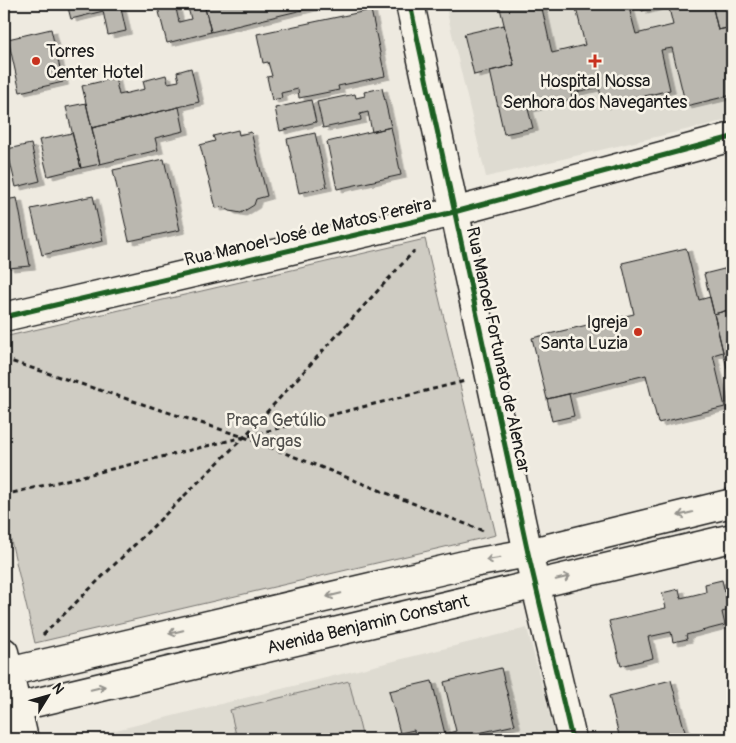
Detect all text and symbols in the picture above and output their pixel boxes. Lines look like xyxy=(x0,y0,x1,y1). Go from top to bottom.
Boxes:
place label: Torres Center Hotel xyxy=(46,40,144,84)
marker: Hospital Nossa Senhora dos Navegantes xyxy=(588,54,602,68)
marker: Torres Center Hotel xyxy=(30,55,42,67)
place label: Hospital Nossa Senhora dos Navegantes xyxy=(503,70,687,114)
street label: Rua Manoel José de Matos Pereira xyxy=(182,192,434,272)
street label: Rua Manoel Fortunato de Alencar xyxy=(461,225,536,476)
place label: Igreja Santa Luzia xyxy=(540,311,628,355)
marker: Igreja Santa Luzia xyxy=(632,326,644,338)
park label: Praça Getúlio Vargas xyxy=(226,409,327,453)
one-way arrow xyxy=(677,510,693,519)
one-way arrow xyxy=(485,555,501,565)
one-way arrow xyxy=(554,573,570,582)
street label: Avenida Benjamin Constant xyxy=(265,589,472,659)
one-way arrow xyxy=(327,591,343,600)
one-way arrow xyxy=(168,628,184,637)
north arrow xyxy=(22,670,72,720)
text: N xyxy=(48,680,68,697)
one-way arrow xyxy=(89,683,105,692)

